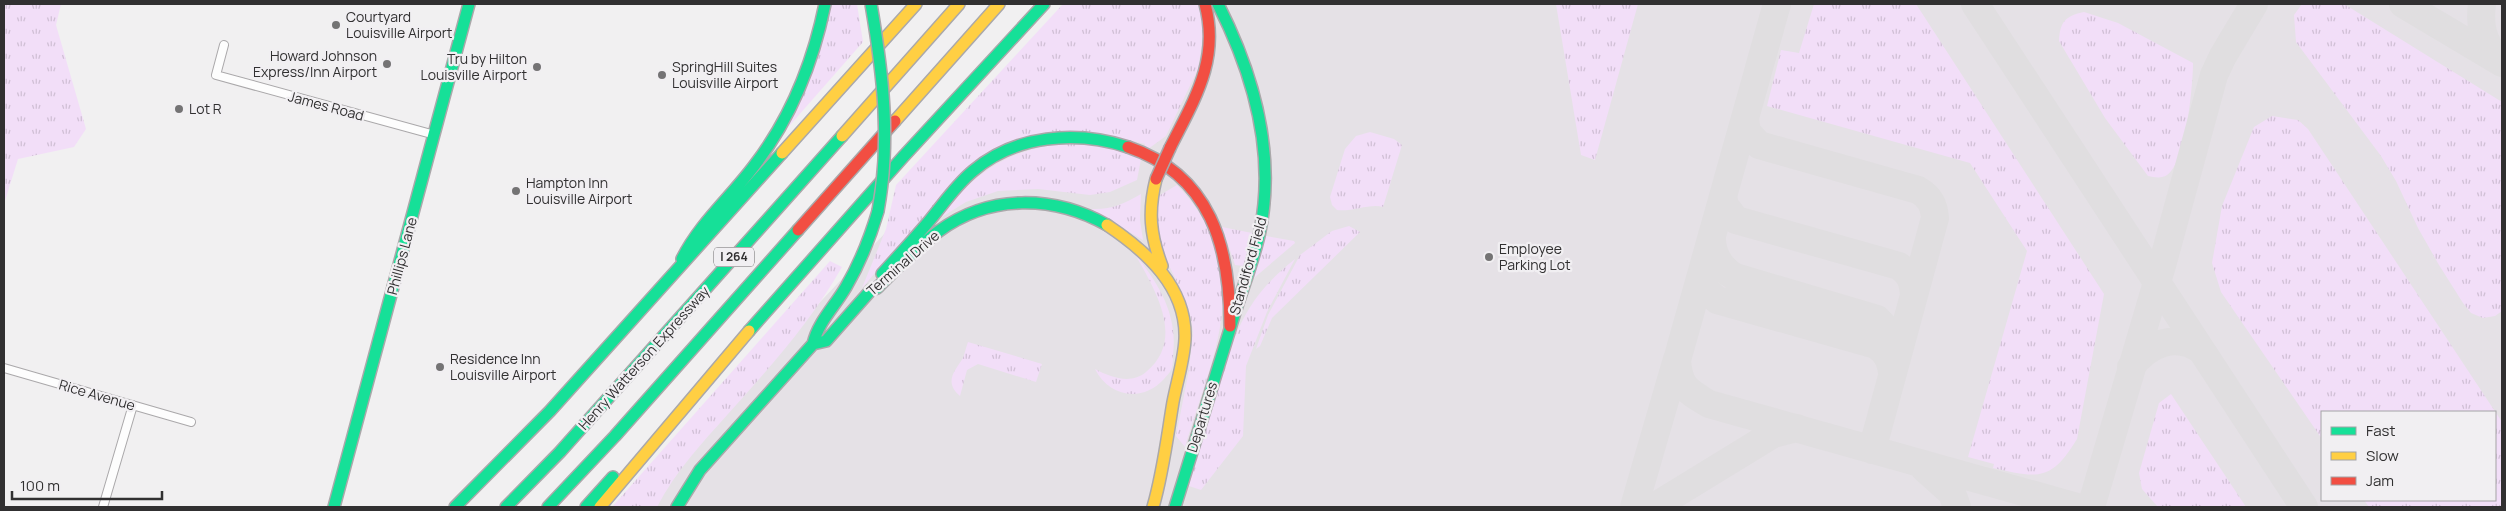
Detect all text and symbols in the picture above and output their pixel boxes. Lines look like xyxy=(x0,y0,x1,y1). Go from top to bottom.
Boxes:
place label: Courtyard Louisville Airport xyxy=(346,7,453,42)
marker: Courtyard Louisville Airport xyxy=(330,19,342,31)
place label: Howard Johnson Express/Inn Airport xyxy=(253,46,377,81)
place label: Tru by Hilton Louisville Airport xyxy=(421,49,527,84)
place label: SpringHill Suites Louisville Airport xyxy=(672,57,779,92)
marker: Howard Johnson Express/Inn Airport xyxy=(381,58,393,70)
marker: Tru by Hilton Louisville Airport xyxy=(531,61,543,73)
marker: SpringHill Suites Louisville Airport xyxy=(656,69,668,81)
street label: James Road xyxy=(286,86,366,125)
place label: Lot R xyxy=(189,99,222,118)
marker: Lot R xyxy=(173,103,185,115)
place label: Hampton Inn Louisville Airport xyxy=(526,173,633,208)
marker: Hampton Inn Louisville Airport xyxy=(510,185,522,197)
street label: Phillips Lane xyxy=(382,215,421,297)
street label: Standiford Field xyxy=(1224,215,1271,317)
street label: Terminal Drive xyxy=(862,226,943,299)
place label: Employee Parking Lot xyxy=(1499,239,1571,274)
road number: I 264 xyxy=(714,248,754,266)
marker: Employee Parking Lot xyxy=(1483,251,1495,263)
street label: Henry Watterson Expressway xyxy=(574,281,714,434)
place label: Residence Inn Louisville Airport xyxy=(450,349,557,384)
marker: Residence Inn Louisville Airport xyxy=(434,361,446,373)
street label: Rice Avenue xyxy=(57,375,138,414)
street label: Departures xyxy=(1182,379,1221,454)
legend xyxy=(2321,411,2496,501)
text: Fast xyxy=(2366,420,2395,441)
text: Slow xyxy=(2366,445,2399,466)
scale bar xyxy=(12,468,162,500)
text: Jam xyxy=(2366,470,2394,491)
text: 100 m xyxy=(20,475,60,496)

